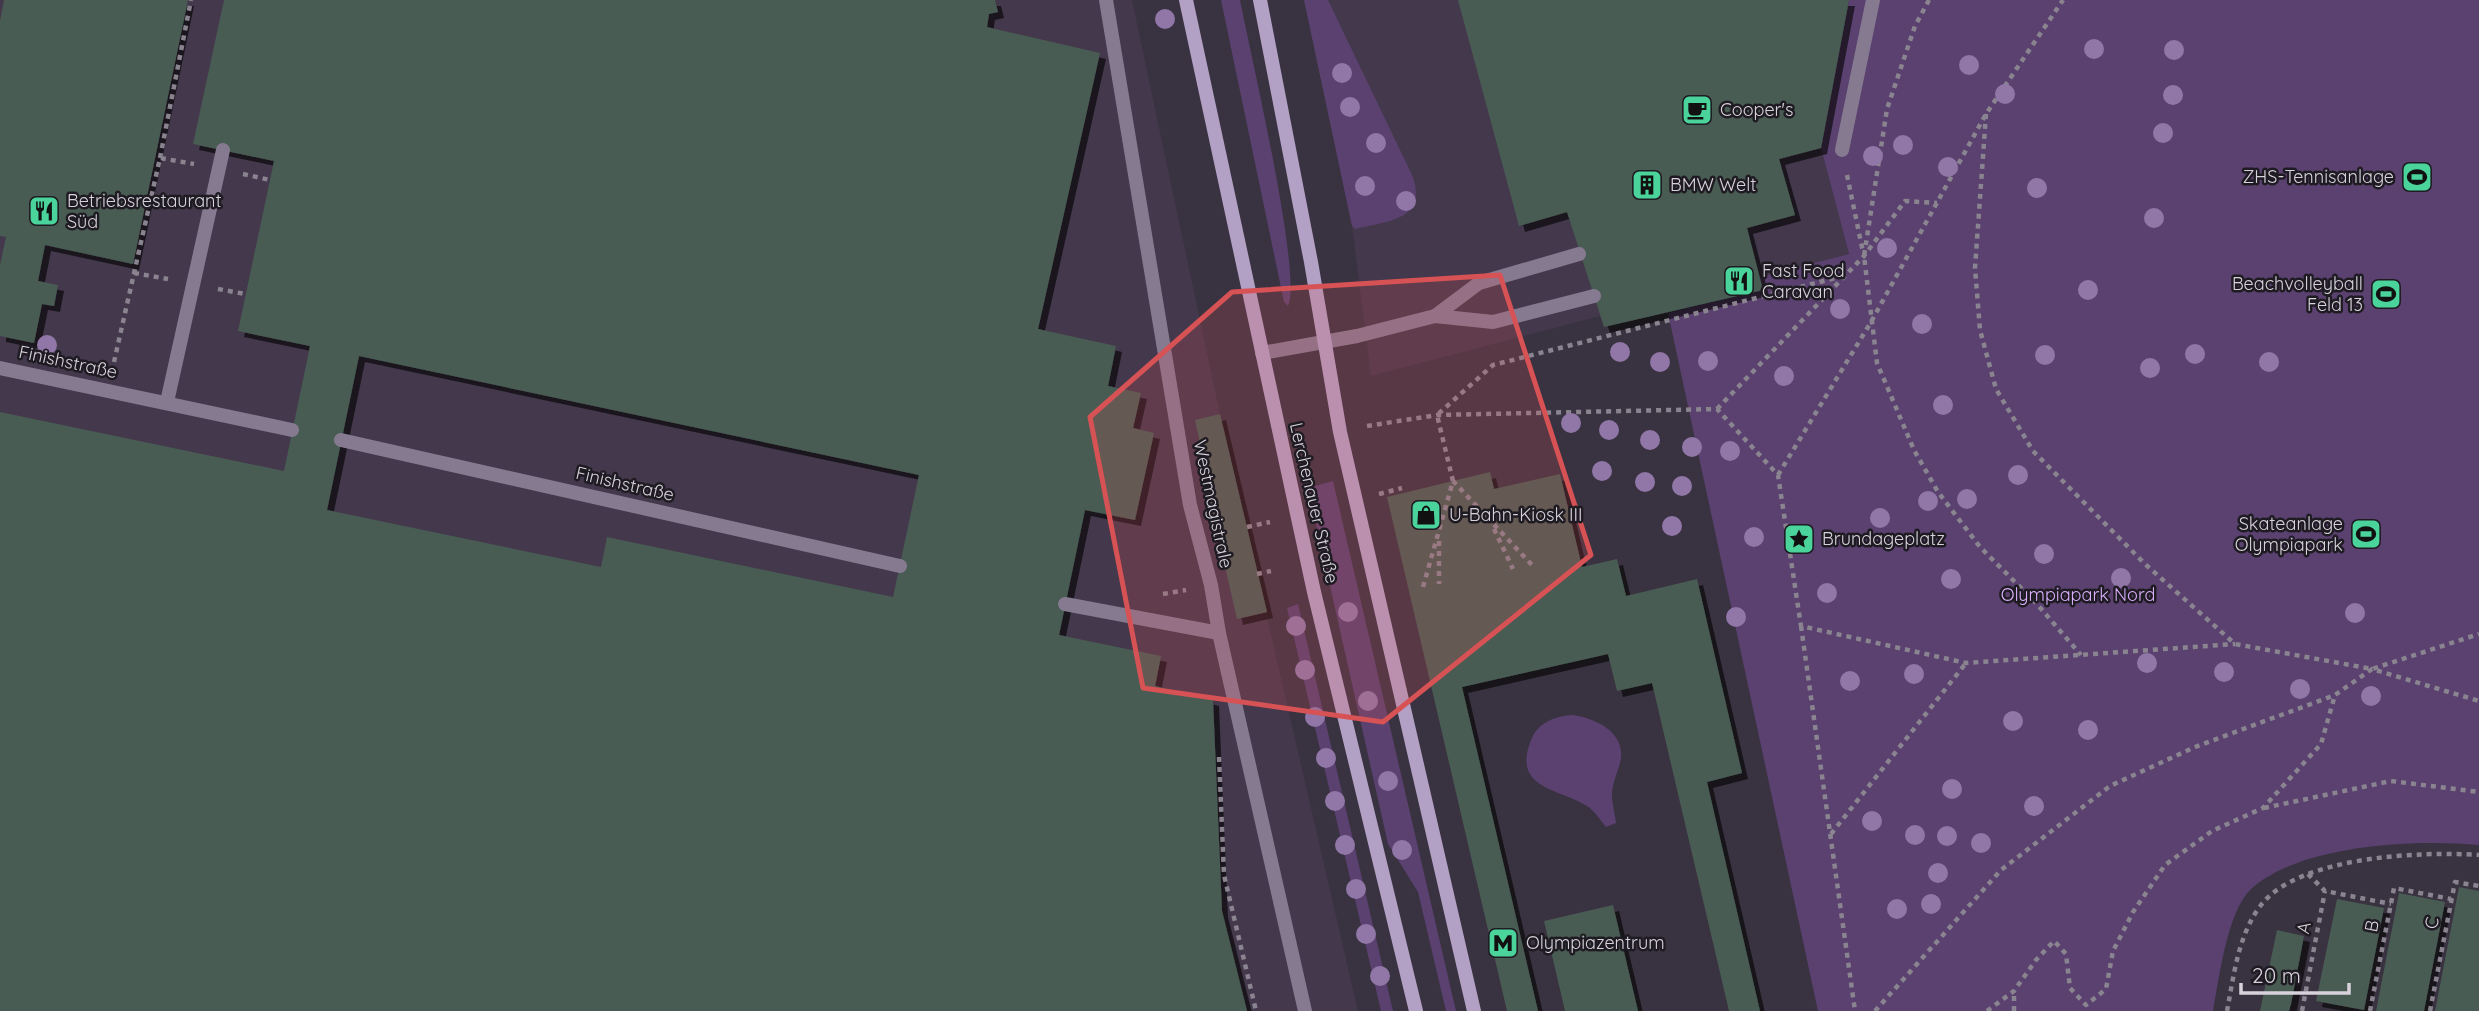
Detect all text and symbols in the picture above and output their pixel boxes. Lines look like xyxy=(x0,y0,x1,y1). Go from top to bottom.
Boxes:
cafe icon: Cooper's xyxy=(1680,93,1714,127)
place label: Cooper's xyxy=(1720,98,1793,121)
sports icon: ZHS-Tennisanlage xyxy=(2400,160,2434,194)
place label: ZHS-Tennisanlage xyxy=(2243,165,2394,188)
building icon: BMW Welt xyxy=(1630,168,1664,202)
place label: BMW Welt xyxy=(1670,173,1756,196)
place label: Betriebsrestaurant Süd xyxy=(67,189,222,233)
restaurant icon: Betriebsrestaurant Süd xyxy=(27,194,61,228)
place label: Fast Food Caravan xyxy=(1762,259,1845,303)
restaurant icon: Fast Food Caravan xyxy=(1722,264,1756,298)
place label: Beachvolleyball Feld 13 xyxy=(2232,272,2363,316)
sports icon: Beachvolleyball Feld 13 xyxy=(2369,277,2403,311)
street label: Finishstraße xyxy=(17,340,120,383)
street label: Lerchenauer Straße xyxy=(1285,420,1344,586)
street label: Westmagistrale xyxy=(1189,438,1238,570)
street label: Finishstraße xyxy=(574,461,677,506)
shop icon: U-Bahn-Kiosk III xyxy=(1409,498,1443,532)
place label: U-Bahn-Kiosk III xyxy=(1449,503,1583,526)
place label: Skateanlage Olympiapark xyxy=(2235,512,2343,556)
sports icon: Skateanlage Olympiapark xyxy=(2349,517,2383,551)
place icon: Brundageplatz xyxy=(1782,522,1816,556)
place label: Brundageplatz xyxy=(1822,527,1945,550)
park label: Olympiapark Nord xyxy=(2001,583,2155,606)
street label: C xyxy=(2419,915,2444,931)
street label: B xyxy=(2359,918,2384,934)
street label: A xyxy=(2291,920,2316,936)
metro station icon: Olympiazentrum xyxy=(1486,926,1520,960)
place label: Olympiazentrum xyxy=(1526,931,1665,954)
scale bar xyxy=(2241,951,2350,995)
text: 20 m xyxy=(2252,962,2301,988)

